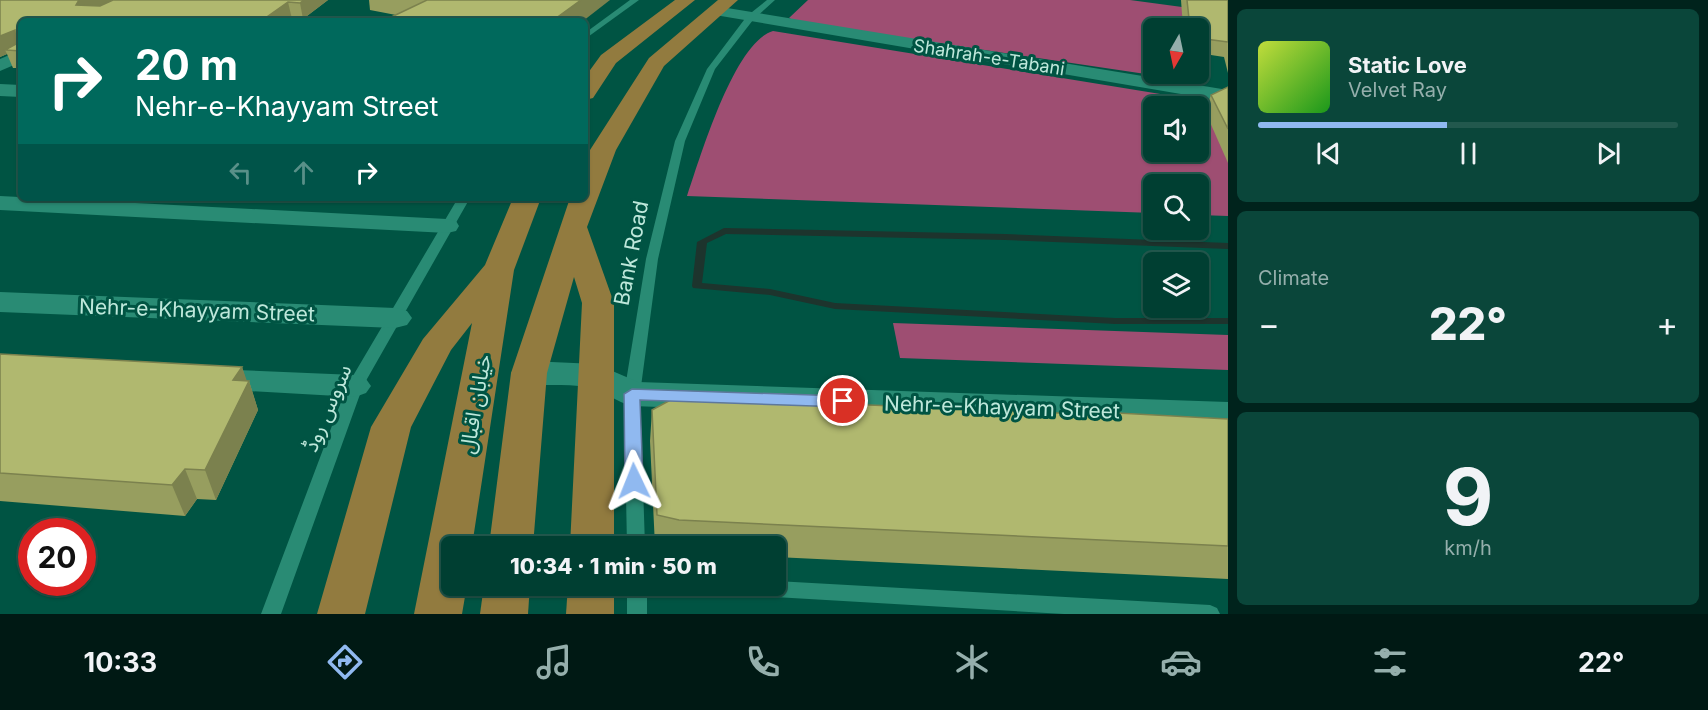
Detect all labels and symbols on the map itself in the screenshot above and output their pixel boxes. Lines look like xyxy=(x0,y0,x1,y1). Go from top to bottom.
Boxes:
north arrow xyxy=(1143,18,1209,84)
street label: Shahrah-e-Tabani xyxy=(912,35,1066,79)
street label: Bank Road xyxy=(609,199,653,307)
street label: Nehr-e-Khayyam Street xyxy=(79,293,315,327)
street label: خیابان اقبال xyxy=(454,352,496,456)
street label: سروس روڈ xyxy=(297,361,357,455)
pin xyxy=(817,375,868,426)
street label: Nehr-e-Khayyam Street xyxy=(884,390,1120,424)
position arrow xyxy=(602,449,666,513)
speed limit sign: 20 xyxy=(18,518,96,596)

